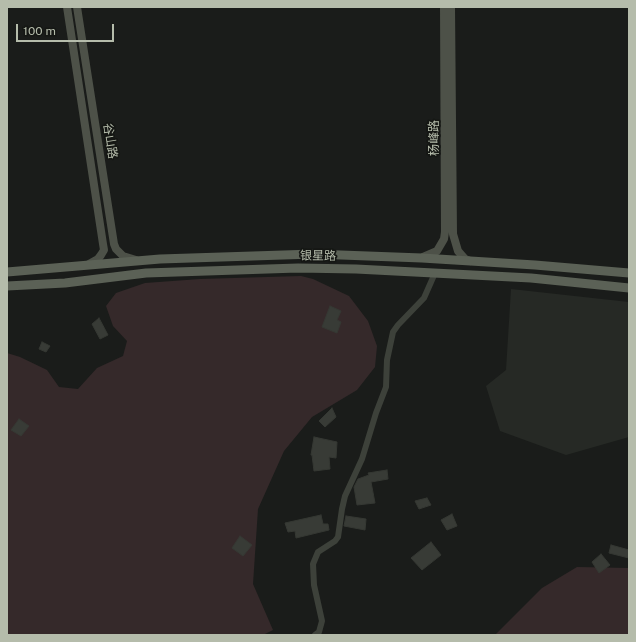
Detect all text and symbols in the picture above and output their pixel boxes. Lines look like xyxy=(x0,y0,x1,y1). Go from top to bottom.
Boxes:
scale bar xyxy=(18,16,116,42)
text: 100 m xyxy=(23,24,56,38)
street label: 杨峰路 xyxy=(427,120,441,156)
street label: 谷山路 xyxy=(100,122,120,160)
street label: 银星路 xyxy=(300,248,336,264)

